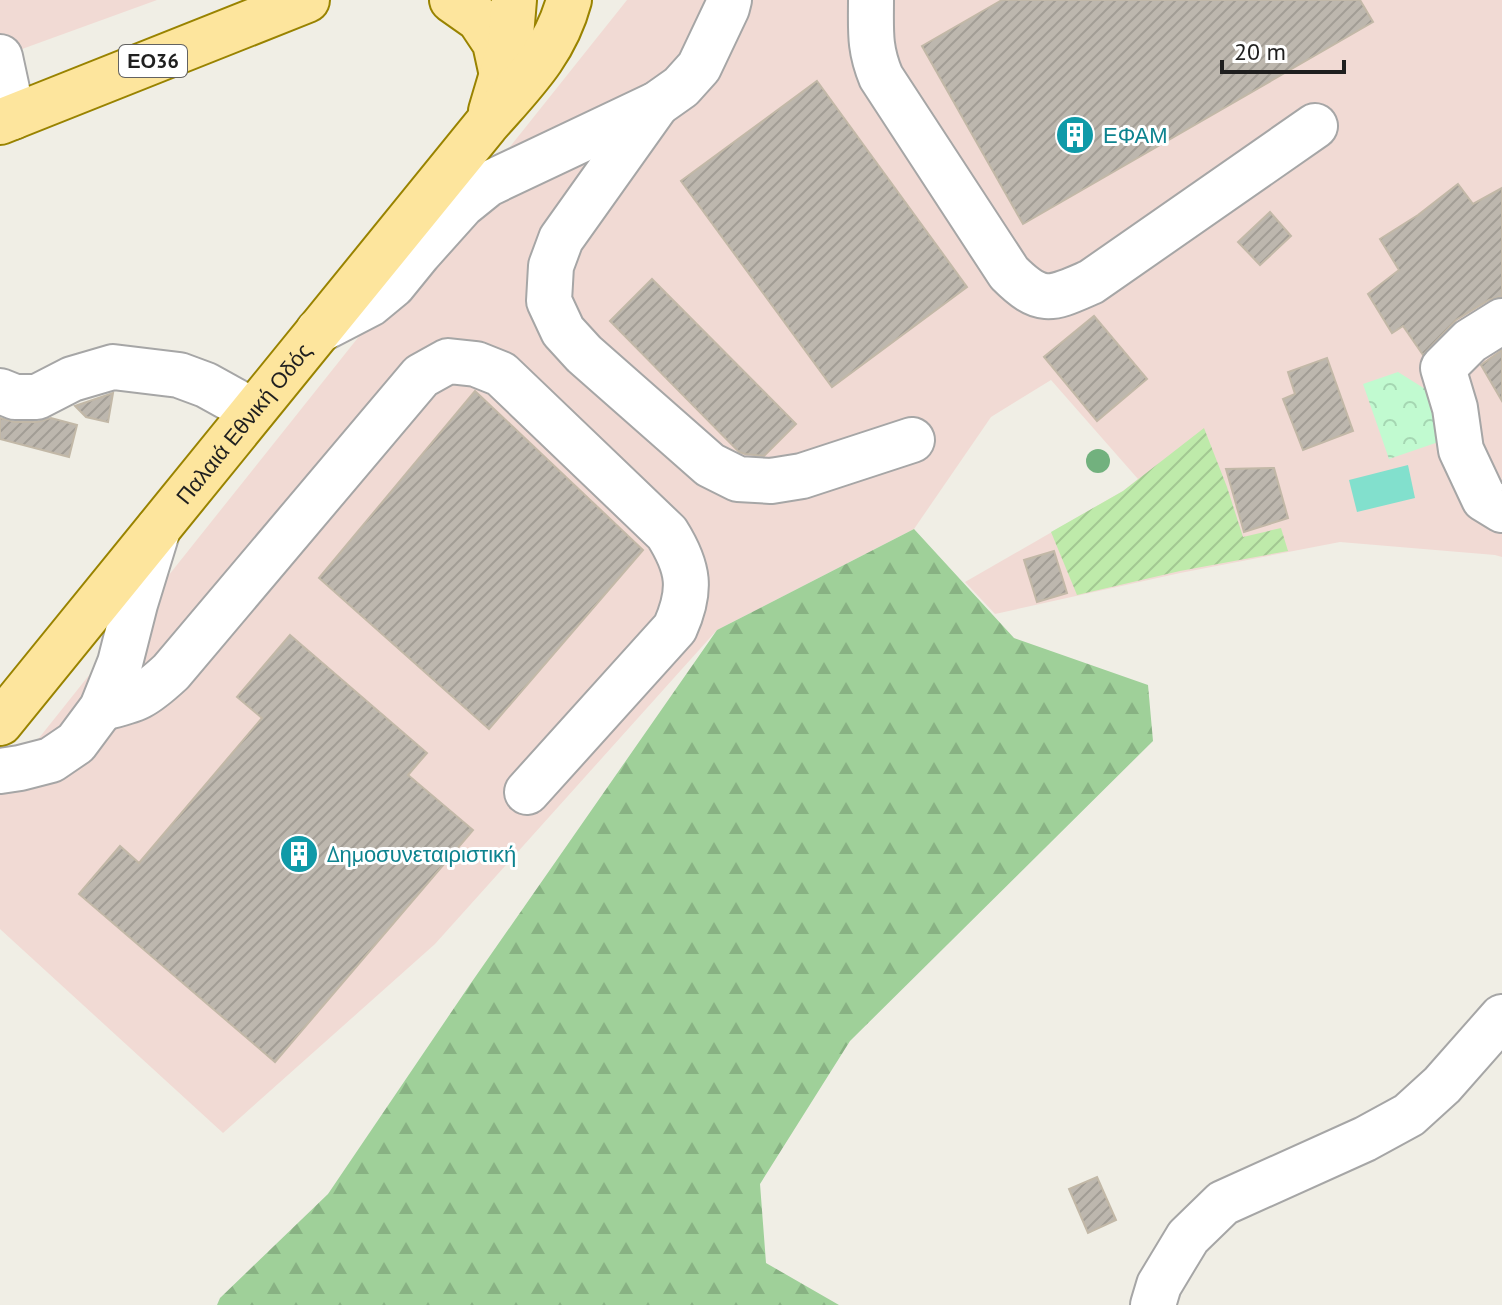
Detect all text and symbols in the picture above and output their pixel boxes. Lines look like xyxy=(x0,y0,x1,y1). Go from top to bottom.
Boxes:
scale bar xyxy=(1222,24,1344,74)
text: 20 m xyxy=(1234,36,1286,67)
road number: ΕΟ36 xyxy=(119,45,187,77)
building icon: ΕΦΑΜ xyxy=(1054,114,1096,156)
place label: ΕΦΑΜ xyxy=(1103,121,1168,149)
street label: Παλαιά Εθνική Οδός xyxy=(170,337,317,510)
building icon: Δημοσυνεταιριστική xyxy=(278,833,320,875)
place label: Δημοσυνεταιριστική xyxy=(327,840,516,868)

